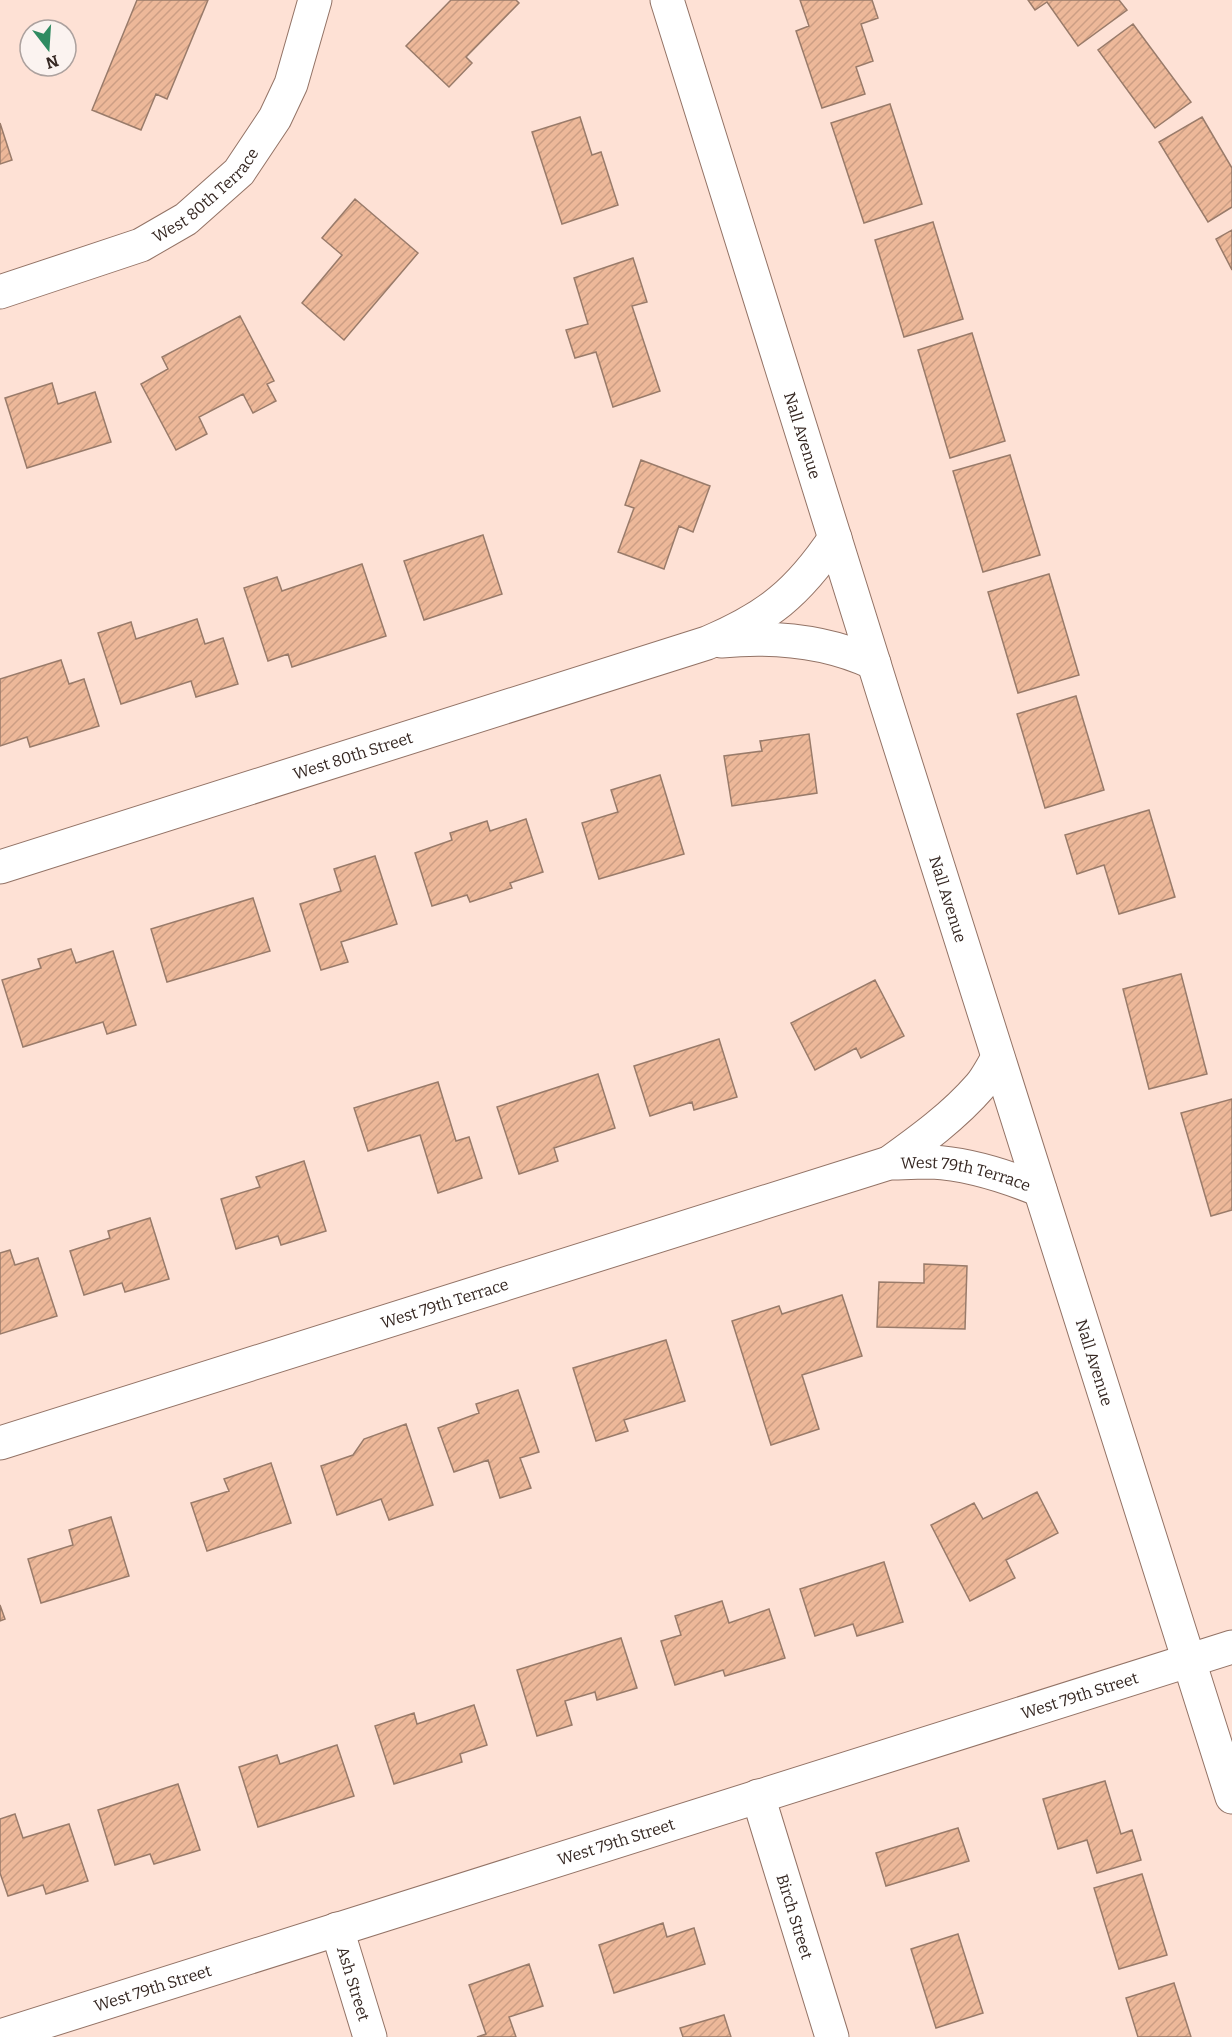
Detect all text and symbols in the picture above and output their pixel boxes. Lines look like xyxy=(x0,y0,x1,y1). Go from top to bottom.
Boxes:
north arrow xyxy=(18,18,78,78)
text: N xyxy=(44,51,61,73)
street label: West 80th Terrace xyxy=(149,144,262,246)
street label: Nall Avenue xyxy=(780,390,825,481)
street label: West 80th Street xyxy=(290,727,415,783)
street label: Nall Avenue xyxy=(926,853,971,945)
street label: West 79th Terrace xyxy=(900,1152,1034,1195)
street label: West 79th Terrace xyxy=(378,1274,511,1332)
street label: Nall Avenue xyxy=(1072,1317,1117,1408)
street label: West 79th Street xyxy=(1019,1668,1141,1723)
street label: West 79th Street xyxy=(555,1814,677,1869)
street label: Birch Street xyxy=(773,1872,817,1961)
street label: Ash Street xyxy=(333,1944,374,2023)
street label: West 79th Street xyxy=(92,1960,214,2015)

